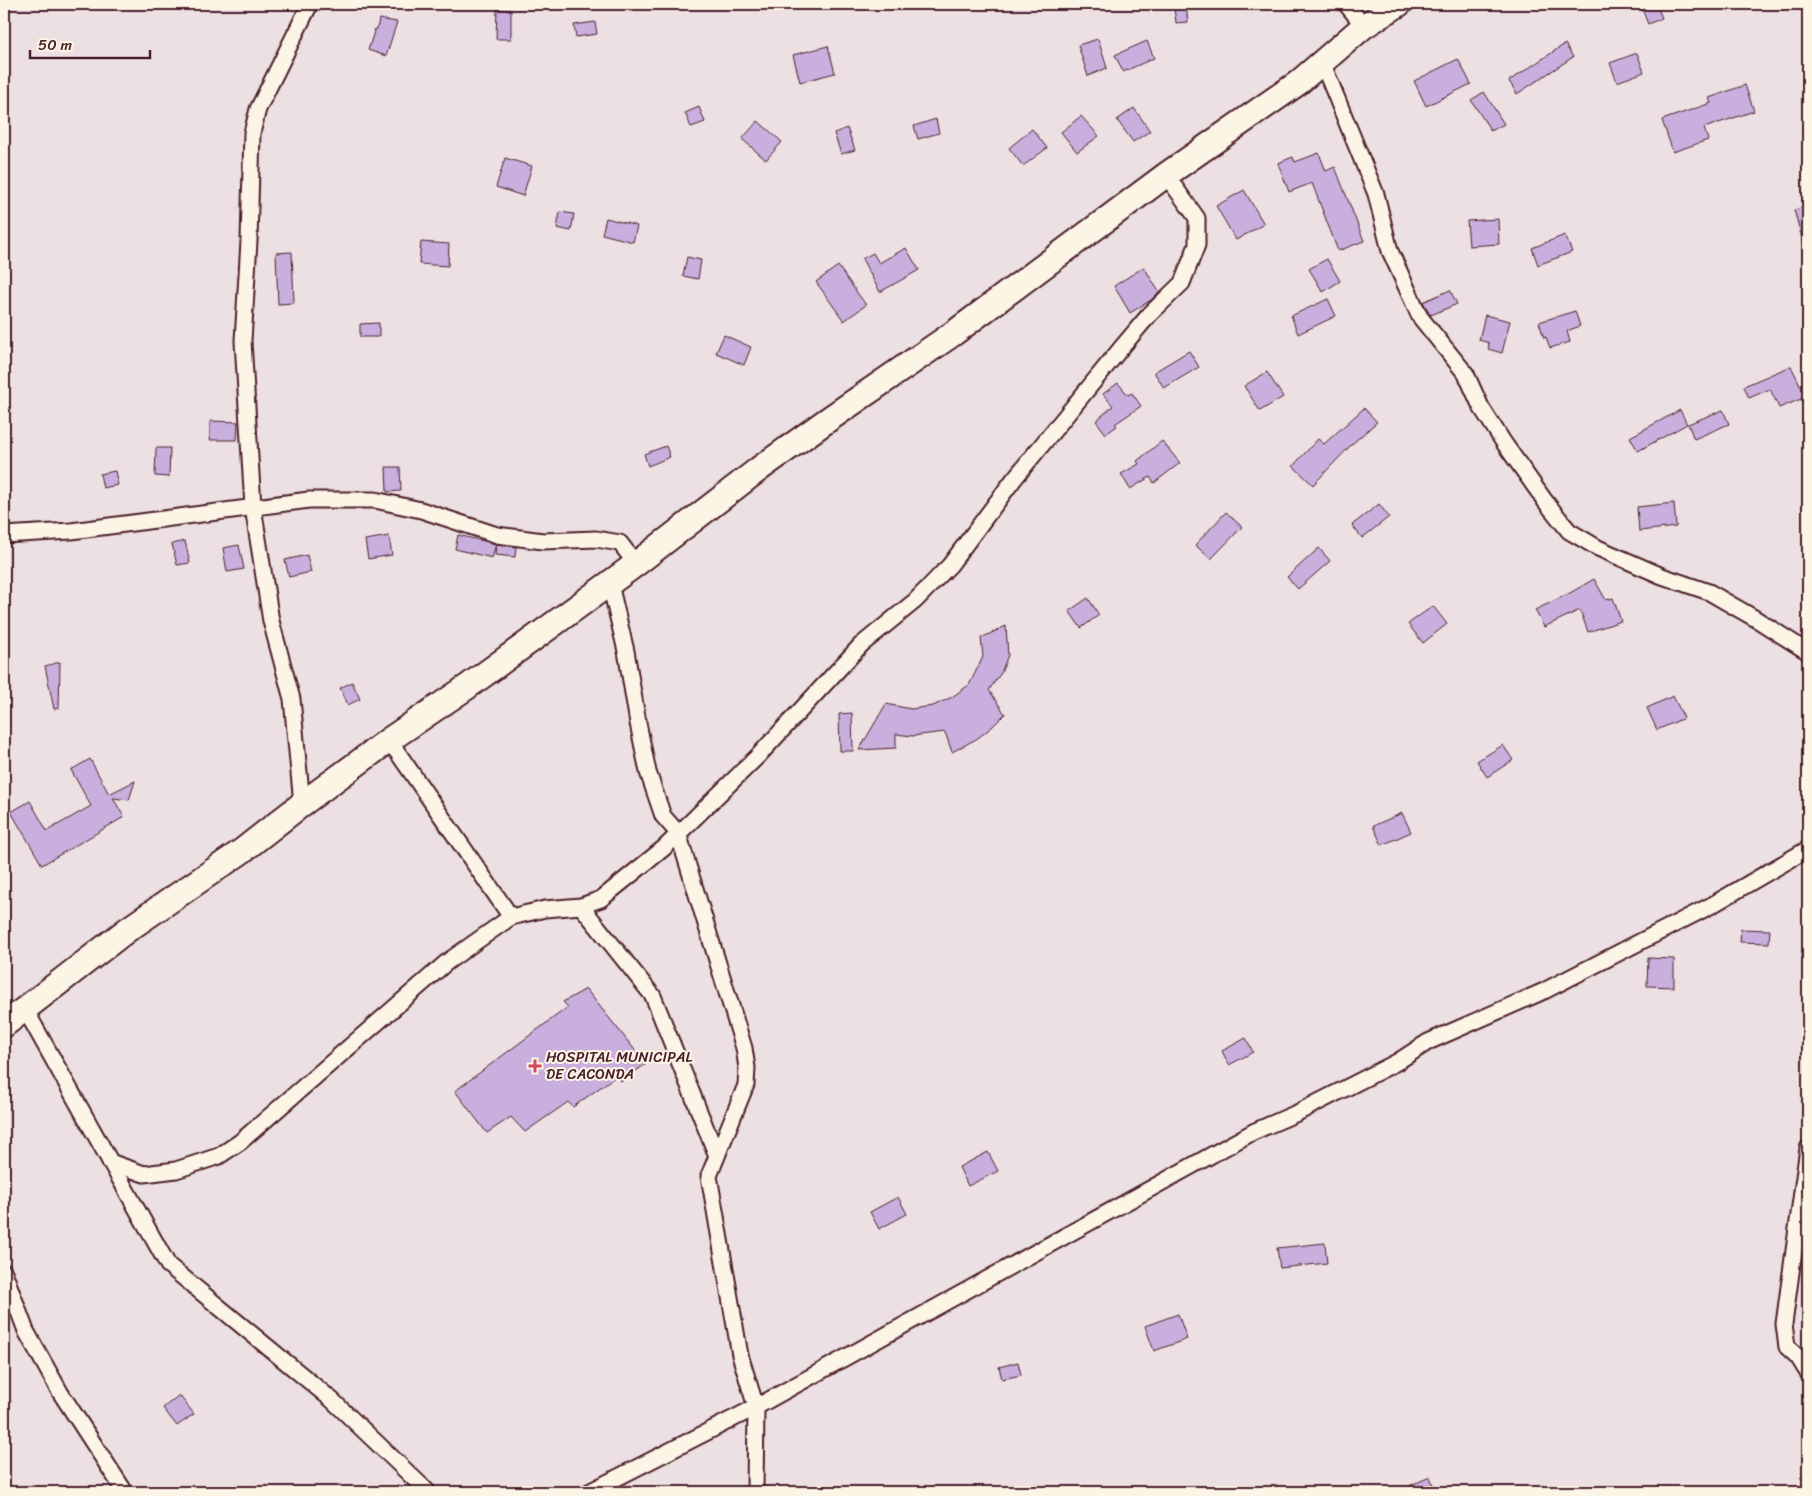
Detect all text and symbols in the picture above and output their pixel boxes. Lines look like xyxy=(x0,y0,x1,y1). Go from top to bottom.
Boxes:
scale bar xyxy=(30,28,150,60)
text: 50 m xyxy=(38,32,73,58)
place label: HOSPITAL MUNICIPAL DE CACONDA xyxy=(546,1044,693,1087)
marker: HOSPITAL MUNICIPAL DE CACONDA xyxy=(528,1059,542,1073)

